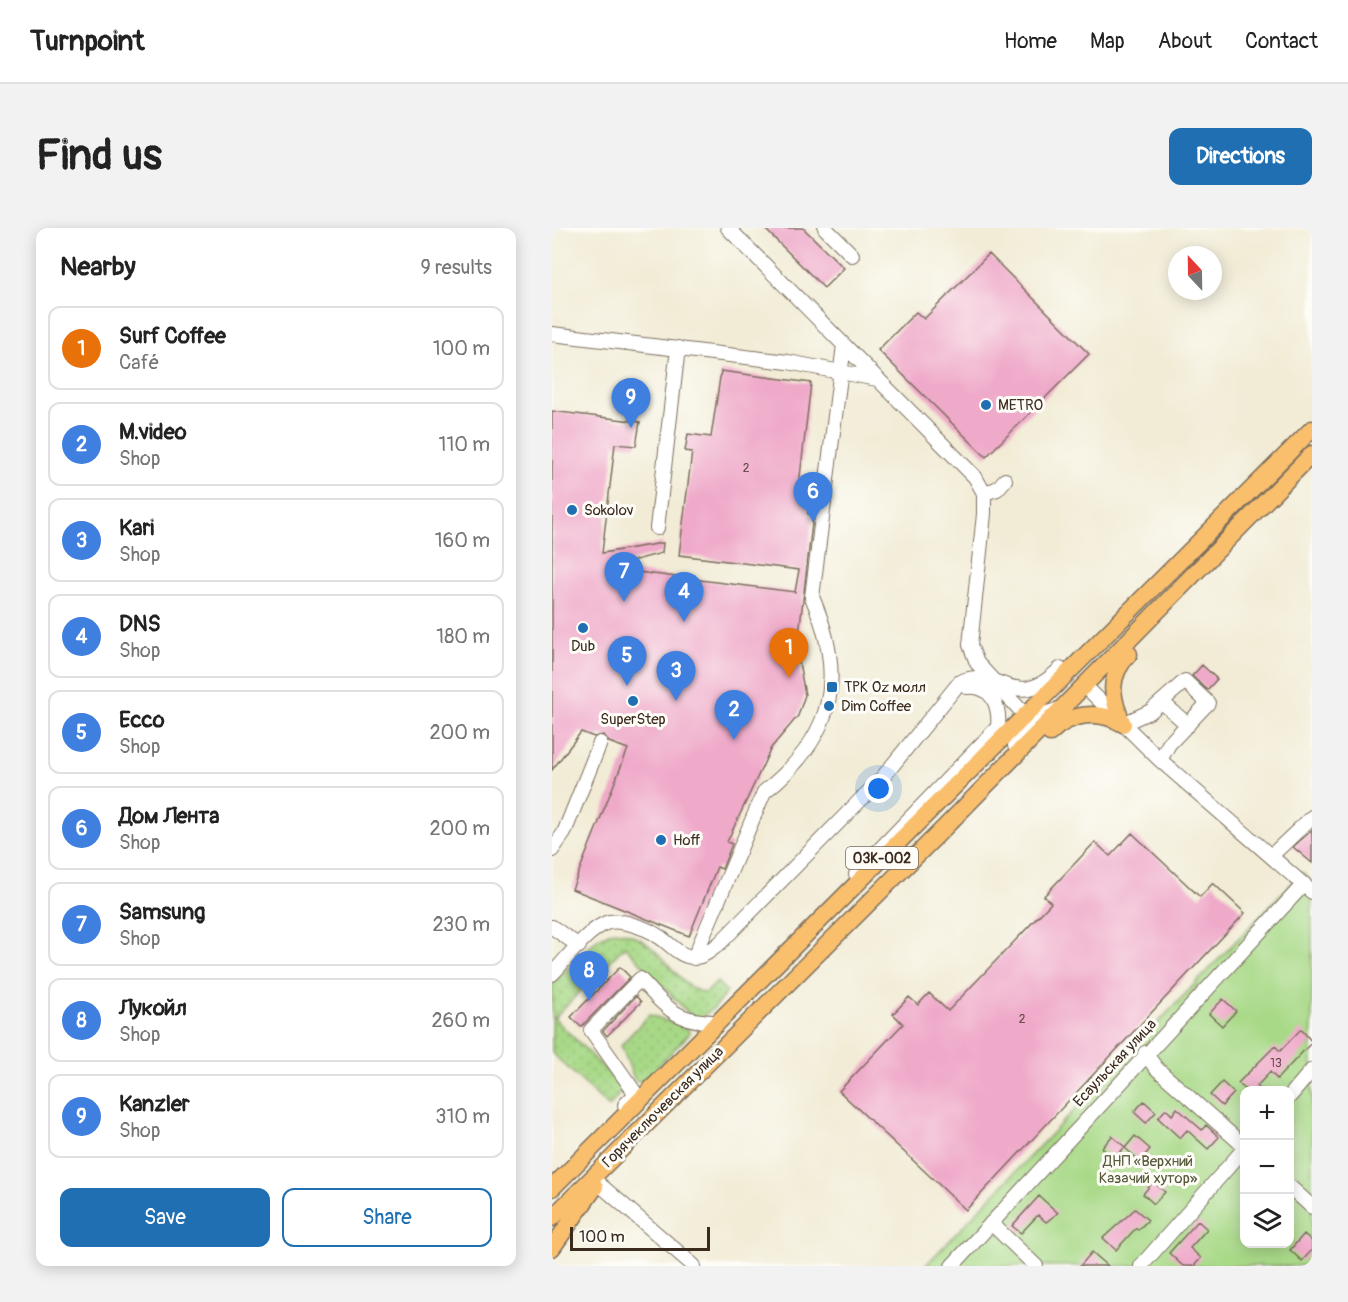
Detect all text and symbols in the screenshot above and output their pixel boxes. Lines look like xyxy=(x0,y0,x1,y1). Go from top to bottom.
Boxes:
text: Turnpoint xyxy=(30,24,144,59)
text: Home xyxy=(1004,28,1057,55)
text: Map xyxy=(1090,28,1125,55)
text: About xyxy=(1158,28,1212,55)
text: Contact xyxy=(1245,28,1318,55)
button: Directions xyxy=(1169,128,1312,185)
text: Find us xyxy=(36,130,162,182)
north arrow xyxy=(1168,246,1222,300)
text: Nearby xyxy=(60,251,136,283)
text: 9 results xyxy=(420,255,492,280)
text: Surf Coffee xyxy=(119,322,226,350)
text: 1 xyxy=(78,336,85,361)
text: 100 m xyxy=(433,336,490,361)
text: Café xyxy=(119,350,159,375)
pin: 9 xyxy=(612,378,650,428)
place label: METRO xyxy=(998,396,1043,415)
marker: METRO xyxy=(979,398,993,412)
text: M.video xyxy=(119,418,186,446)
text: 2 xyxy=(76,432,87,457)
text: 110 m xyxy=(439,432,490,457)
text: Shop xyxy=(119,446,160,471)
house number: 2 xyxy=(743,461,750,476)
pin: 6 xyxy=(794,472,832,522)
place label: Sokolov xyxy=(584,501,634,520)
marker: Sokolov xyxy=(565,503,579,517)
text: Kari xyxy=(119,514,154,542)
text: 3 xyxy=(76,528,87,553)
text: 160 m xyxy=(435,528,490,553)
text: Shop xyxy=(119,542,160,567)
pin: 7 xyxy=(604,552,644,602)
pin: 4 xyxy=(664,572,704,622)
text: DNS xyxy=(119,610,161,638)
marker: Dub xyxy=(576,621,590,635)
text: 4 xyxy=(76,624,87,649)
text: 180 m xyxy=(436,624,490,649)
pin: 1 xyxy=(770,628,808,678)
pin: 5 xyxy=(608,636,646,686)
place label: Dub xyxy=(571,637,595,656)
text: Shop xyxy=(119,638,160,663)
pin: 3 xyxy=(656,652,696,701)
place label: ТРК Oz молл xyxy=(844,678,926,697)
marker: ТРК Oz молл xyxy=(825,680,839,694)
pin: 2 xyxy=(714,690,753,740)
marker: SuperStep xyxy=(626,694,640,708)
place label: Dim Coffee xyxy=(841,697,912,716)
marker: Dim Coffee xyxy=(822,699,836,713)
text: Ecco xyxy=(119,706,165,734)
place label: SuperStep xyxy=(600,710,666,729)
text: 5 xyxy=(76,720,87,745)
text: 200 m xyxy=(429,720,490,745)
text: Shop xyxy=(119,734,160,759)
your location xyxy=(864,774,893,803)
text: Дом Лента xyxy=(119,802,220,830)
text: 6 xyxy=(76,816,87,841)
text: 200 m xyxy=(429,816,490,841)
text: Shop xyxy=(119,830,160,855)
place label: Hoff xyxy=(673,831,701,850)
marker: Hoff xyxy=(654,833,668,847)
road number: 03К-002 xyxy=(846,847,918,869)
text: Samsung xyxy=(119,898,205,926)
text: 7 xyxy=(76,912,87,937)
text: 230 m xyxy=(433,912,490,937)
text: Shop xyxy=(119,926,160,951)
pin: 8 xyxy=(570,952,609,1001)
text: Лукойл xyxy=(119,994,187,1022)
text: 8 xyxy=(76,1008,87,1033)
text: 260 m xyxy=(431,1008,490,1033)
house number: 2 xyxy=(1019,1012,1026,1027)
street label: Есаульская улица xyxy=(1069,1015,1161,1111)
text: Shop xyxy=(119,1022,160,1047)
street label: Горячеключевская улица xyxy=(598,1042,728,1172)
house number: 13 xyxy=(1270,1056,1282,1071)
map controls xyxy=(1240,1086,1294,1248)
button: + xyxy=(1240,1086,1294,1140)
text: Kanzler xyxy=(119,1090,190,1118)
text: 9 xyxy=(76,1104,87,1129)
text: 310 m xyxy=(435,1104,490,1129)
text: Shop xyxy=(119,1118,160,1143)
button: − xyxy=(1240,1140,1294,1194)
park label: ДНП «Верхний Казачий хутор» xyxy=(1099,1152,1198,1188)
button: Save xyxy=(60,1188,270,1247)
button: Share xyxy=(282,1188,492,1247)
button: layers xyxy=(1240,1194,1294,1248)
scale bar xyxy=(570,1224,710,1252)
text: 100 m xyxy=(579,1227,625,1247)

